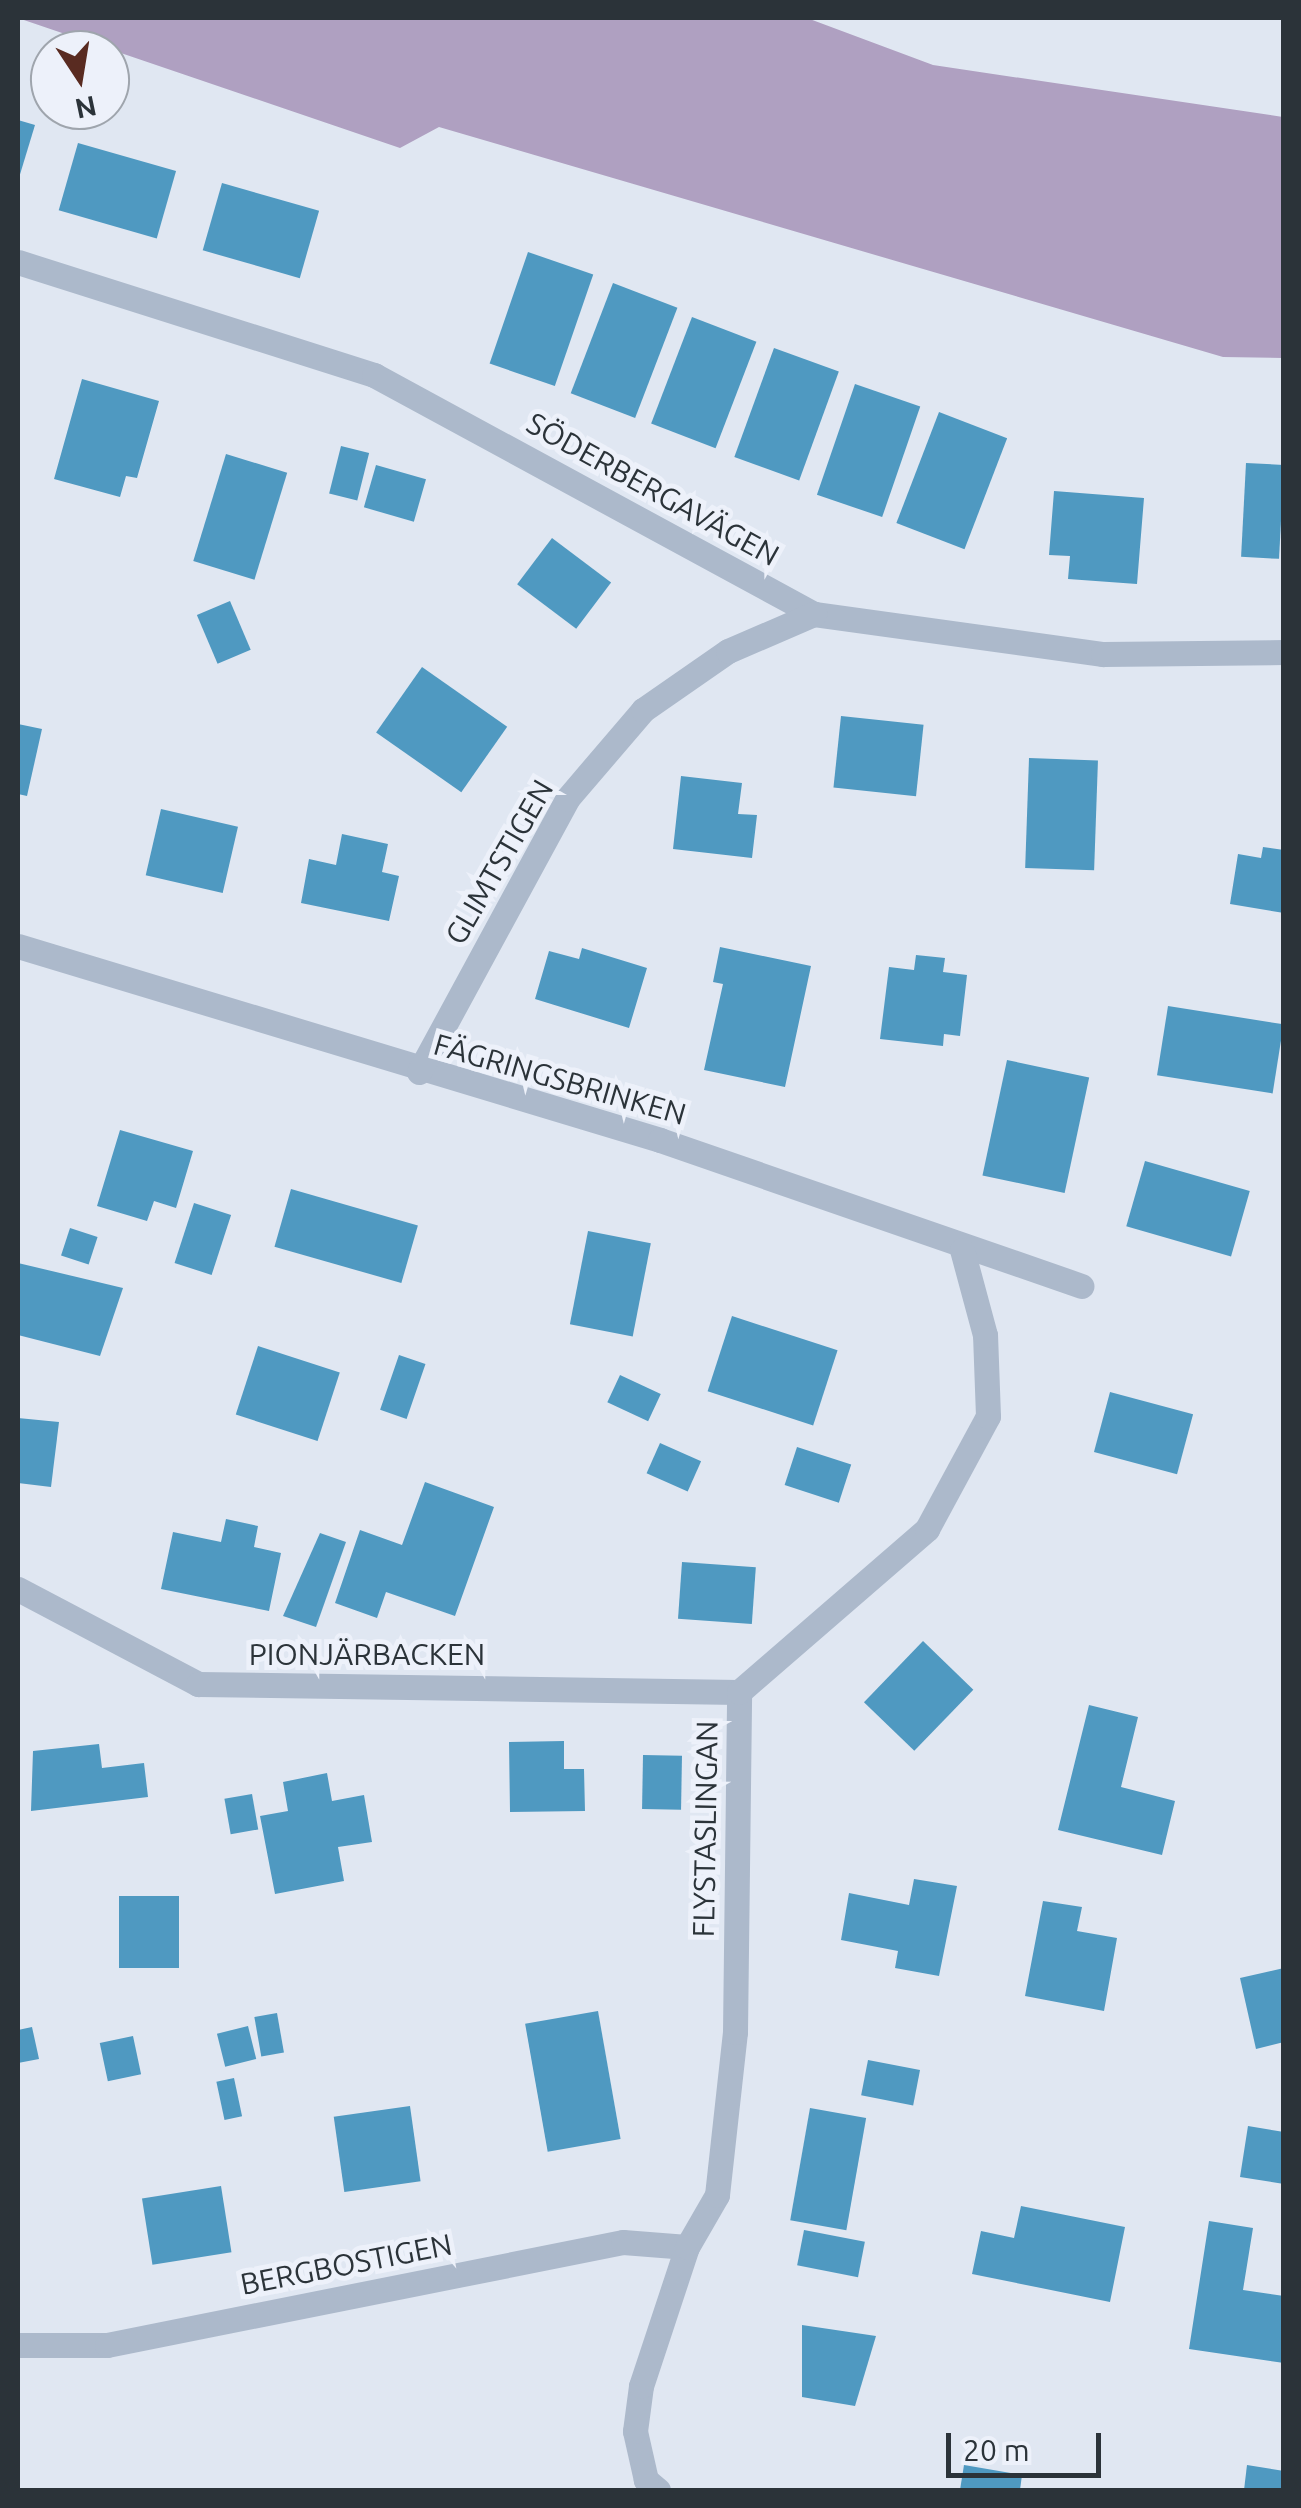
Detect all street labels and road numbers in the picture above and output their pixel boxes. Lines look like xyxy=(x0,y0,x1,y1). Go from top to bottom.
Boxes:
street label: SÖDERBERGAVÄGEN xyxy=(521,405,785,573)
street label: GLIMTSTIGEN xyxy=(437,773,561,951)
street label: FÄGRINGSBRINKEN xyxy=(430,1026,690,1132)
street label: PIONJÄRBACKEN xyxy=(249,1636,485,1672)
street label: FLYSTASLINGAN xyxy=(685,1720,725,1938)
street label: BERGBOSTIGEN xyxy=(237,2226,455,2302)

